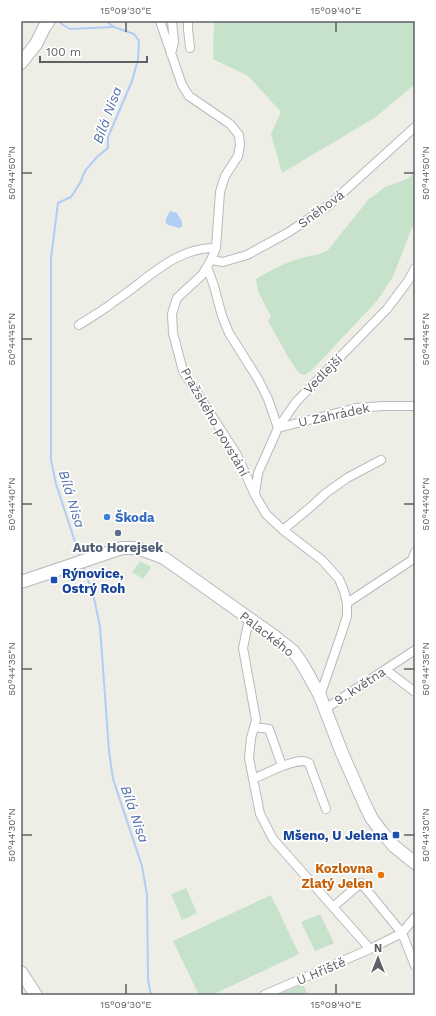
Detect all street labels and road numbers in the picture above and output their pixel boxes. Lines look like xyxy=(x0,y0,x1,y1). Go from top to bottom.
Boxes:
street label: Sněhová xyxy=(295,186,347,231)
street label: Vedlejší xyxy=(300,351,346,397)
street label: Pražského povstání xyxy=(178,365,252,479)
street label: U Zahrádek xyxy=(297,400,372,430)
street label: Palackého xyxy=(237,608,297,660)
street label: 9. května xyxy=(332,664,389,708)
street label: U Hřiště xyxy=(294,954,348,988)

